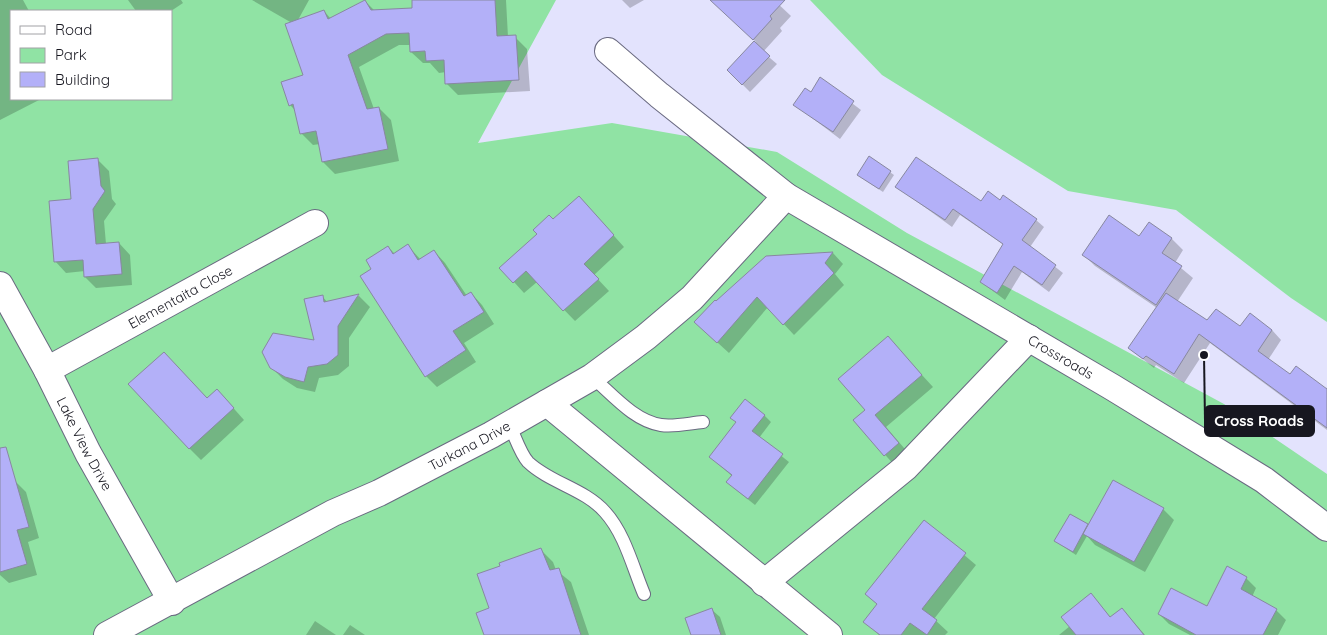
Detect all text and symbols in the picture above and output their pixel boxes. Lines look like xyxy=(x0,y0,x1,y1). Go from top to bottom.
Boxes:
legend xyxy=(10,10,172,100)
text: Road xyxy=(55,20,92,39)
text: Park xyxy=(55,45,87,64)
text: Building xyxy=(55,70,110,89)
street label: Elementaita Close xyxy=(125,261,236,333)
street label: Crossroads xyxy=(1025,331,1097,383)
street label: Lake View Drive xyxy=(53,394,116,494)
callout: Cross Roads xyxy=(1205,406,1314,436)
text: Cross Roads xyxy=(1214,411,1304,430)
street label: Turkana Drive xyxy=(425,417,514,475)

